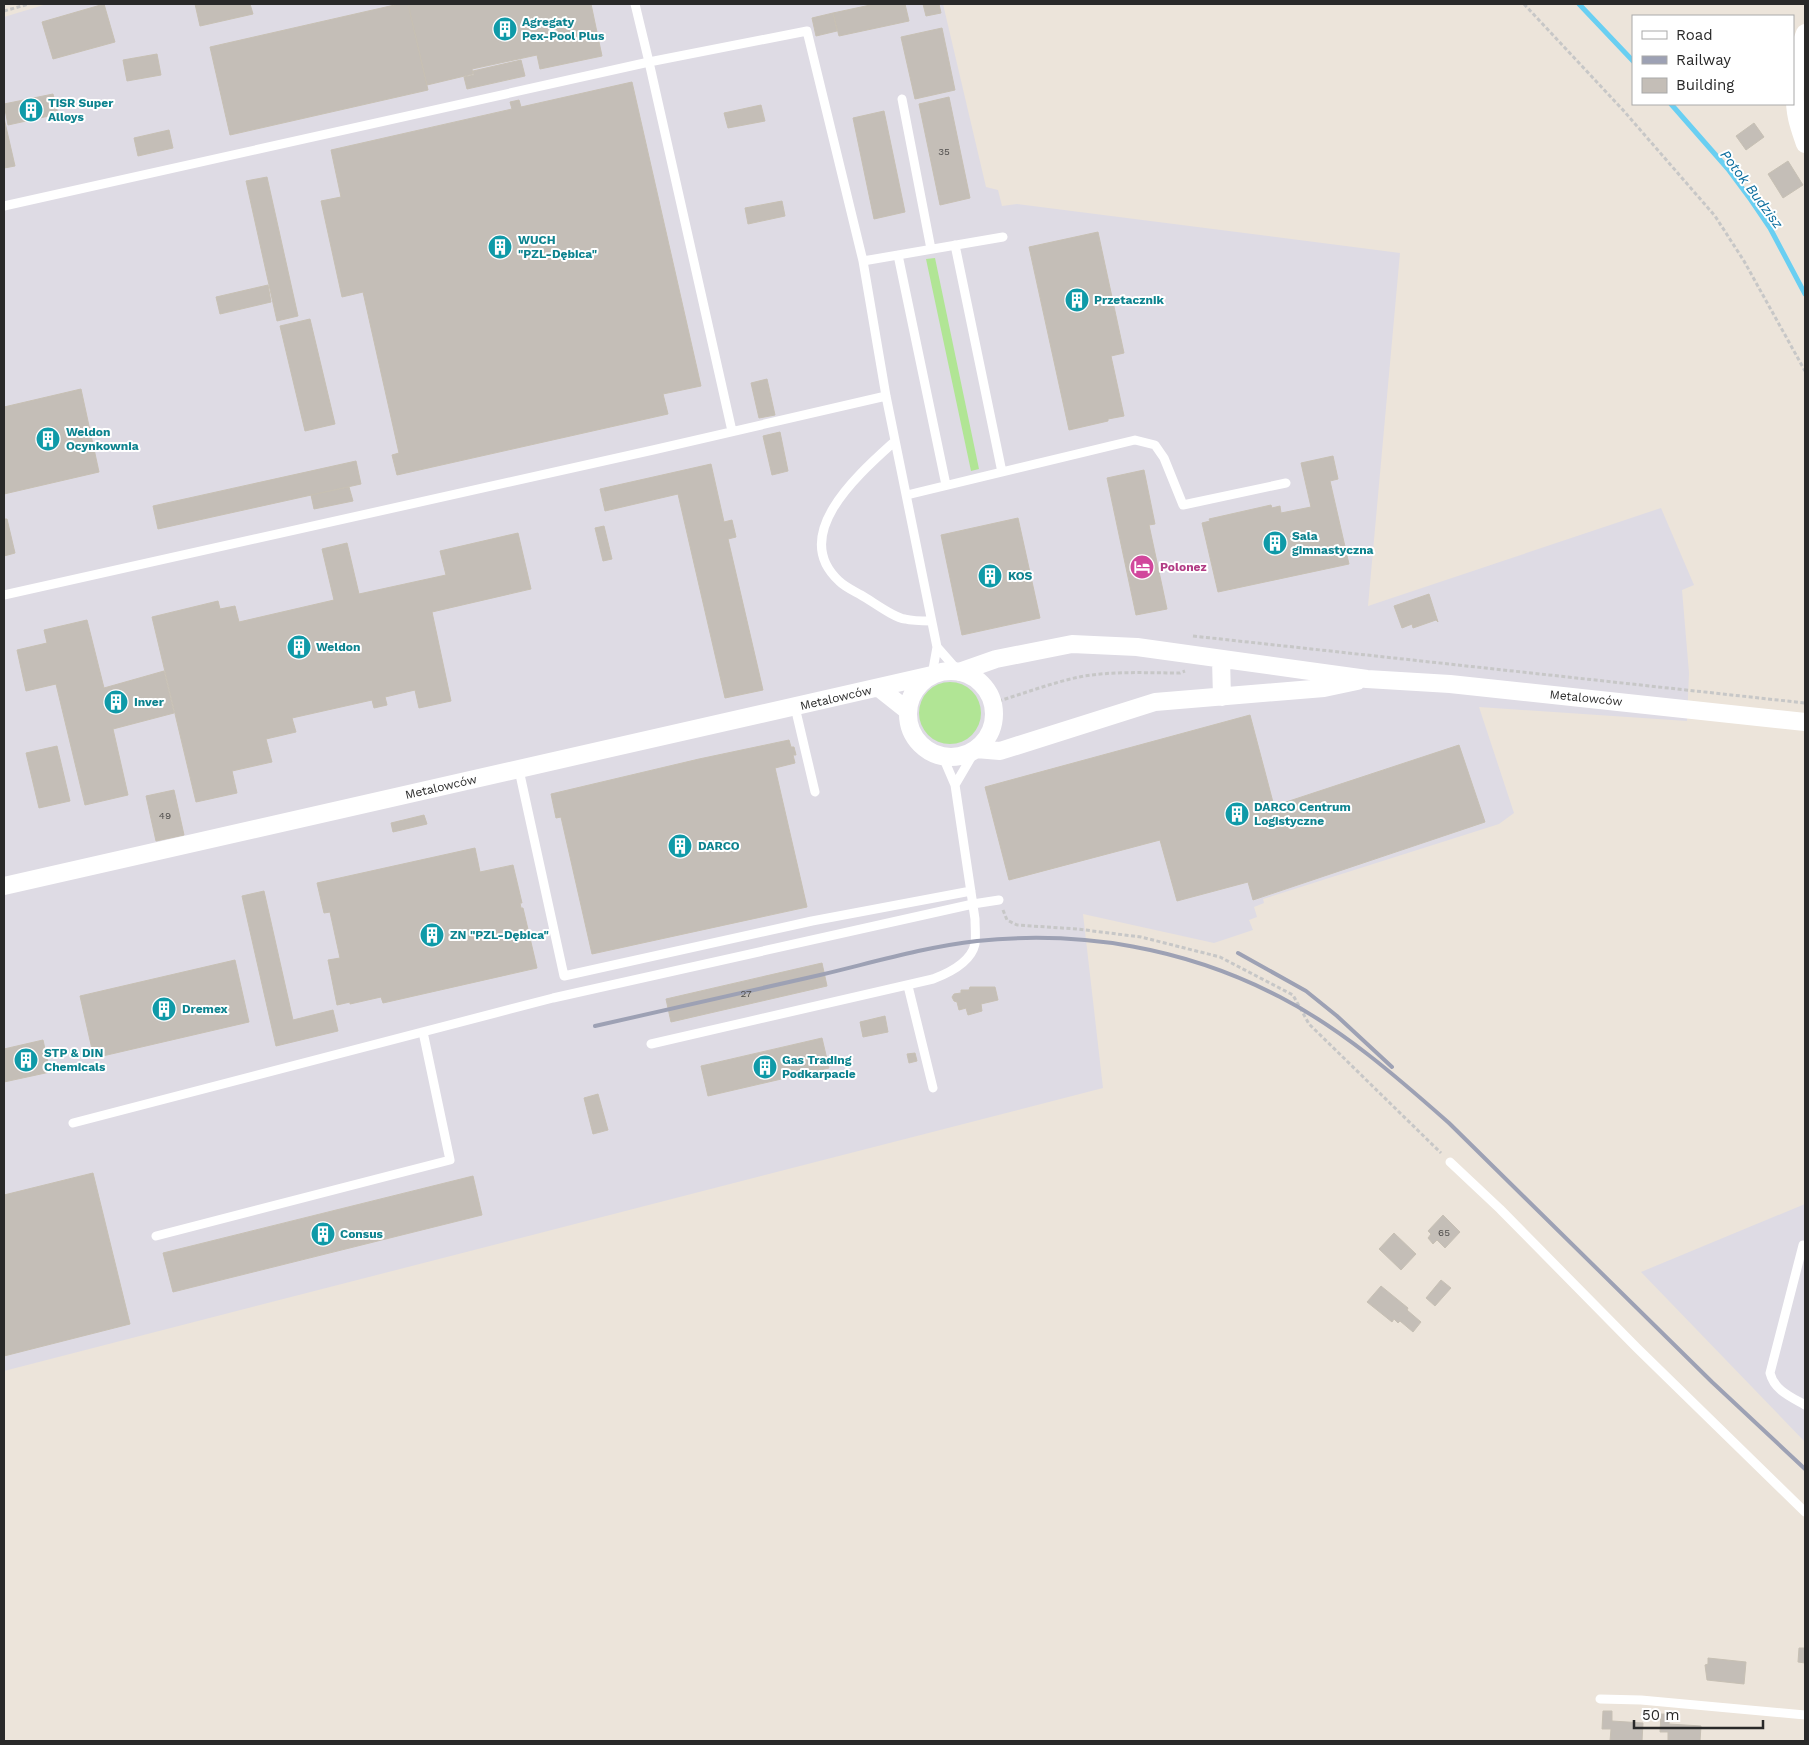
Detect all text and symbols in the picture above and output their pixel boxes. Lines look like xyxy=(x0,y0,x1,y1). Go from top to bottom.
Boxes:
place label: Agregaty Pex-Pool Plus xyxy=(522,15,605,43)
legend xyxy=(1632,15,1794,105)
building icon: Agregaty Pex-Pool Plus xyxy=(492,16,518,42)
text: Road xyxy=(1676,26,1713,44)
text: Railway xyxy=(1676,51,1731,69)
text: Building xyxy=(1676,76,1734,94)
place label: TiSR Super Alloys xyxy=(48,96,114,124)
building icon: TiSR Super Alloys xyxy=(18,97,44,123)
house number: 35 xyxy=(938,146,950,157)
water label: Potok Budzisz xyxy=(1717,147,1787,232)
place label: WUCH "PZL-Dębica" xyxy=(518,233,597,261)
building icon: WUCH "PZL-Dębica" xyxy=(487,234,513,260)
building icon: Przetacznik xyxy=(1064,287,1090,313)
place label: Przetacznik xyxy=(1094,293,1164,307)
place label: Weldon Ocynkownia xyxy=(66,425,139,453)
building icon: Weldon Ocynkownia xyxy=(35,426,61,452)
place label: Sala gimnastyczna xyxy=(1292,529,1374,557)
building icon: Sala gimnastyczna xyxy=(1262,530,1288,556)
hotel icon: Polonez xyxy=(1129,554,1155,580)
place label: Polonez xyxy=(1160,560,1207,574)
building icon: KOS xyxy=(977,563,1003,589)
place label: KOS xyxy=(1008,569,1032,583)
building icon: Weldon xyxy=(286,634,312,660)
place label: Weldon xyxy=(316,640,360,654)
street label: Metalowców xyxy=(799,683,873,713)
street label: Metalowców xyxy=(1549,687,1623,709)
building icon: Inver xyxy=(103,689,129,715)
place label: Inver xyxy=(134,695,165,709)
street label: Metalowców xyxy=(404,772,478,802)
place label: DARCO Centrum Logistyczne xyxy=(1254,800,1351,828)
building icon: DARCO Centrum Logistyczne xyxy=(1224,801,1250,827)
house number: 49 xyxy=(159,810,171,821)
building icon: DARCO xyxy=(667,833,693,859)
place label: DARCO xyxy=(698,839,740,853)
building icon: ZN "PZL-Dębica" xyxy=(419,922,445,948)
place label: ZN "PZL-Dębica" xyxy=(450,928,549,942)
house number: 27 xyxy=(740,988,752,999)
building icon: Dremex xyxy=(151,996,177,1022)
place label: Dremex xyxy=(182,1002,228,1016)
place label: STP & DIN Chemicals xyxy=(44,1046,106,1074)
building icon: STP & DIN Chemicals xyxy=(13,1047,39,1073)
place label: Gas Trading Podkarpacie xyxy=(782,1053,856,1081)
building icon: Gas Trading Podkarpacie xyxy=(752,1054,778,1080)
building icon: Consus xyxy=(310,1221,336,1247)
place label: Consus xyxy=(340,1227,384,1241)
house number: 65 xyxy=(1438,1227,1450,1238)
scale bar xyxy=(1634,1698,1763,1730)
text: 50 m xyxy=(1642,1706,1679,1724)

